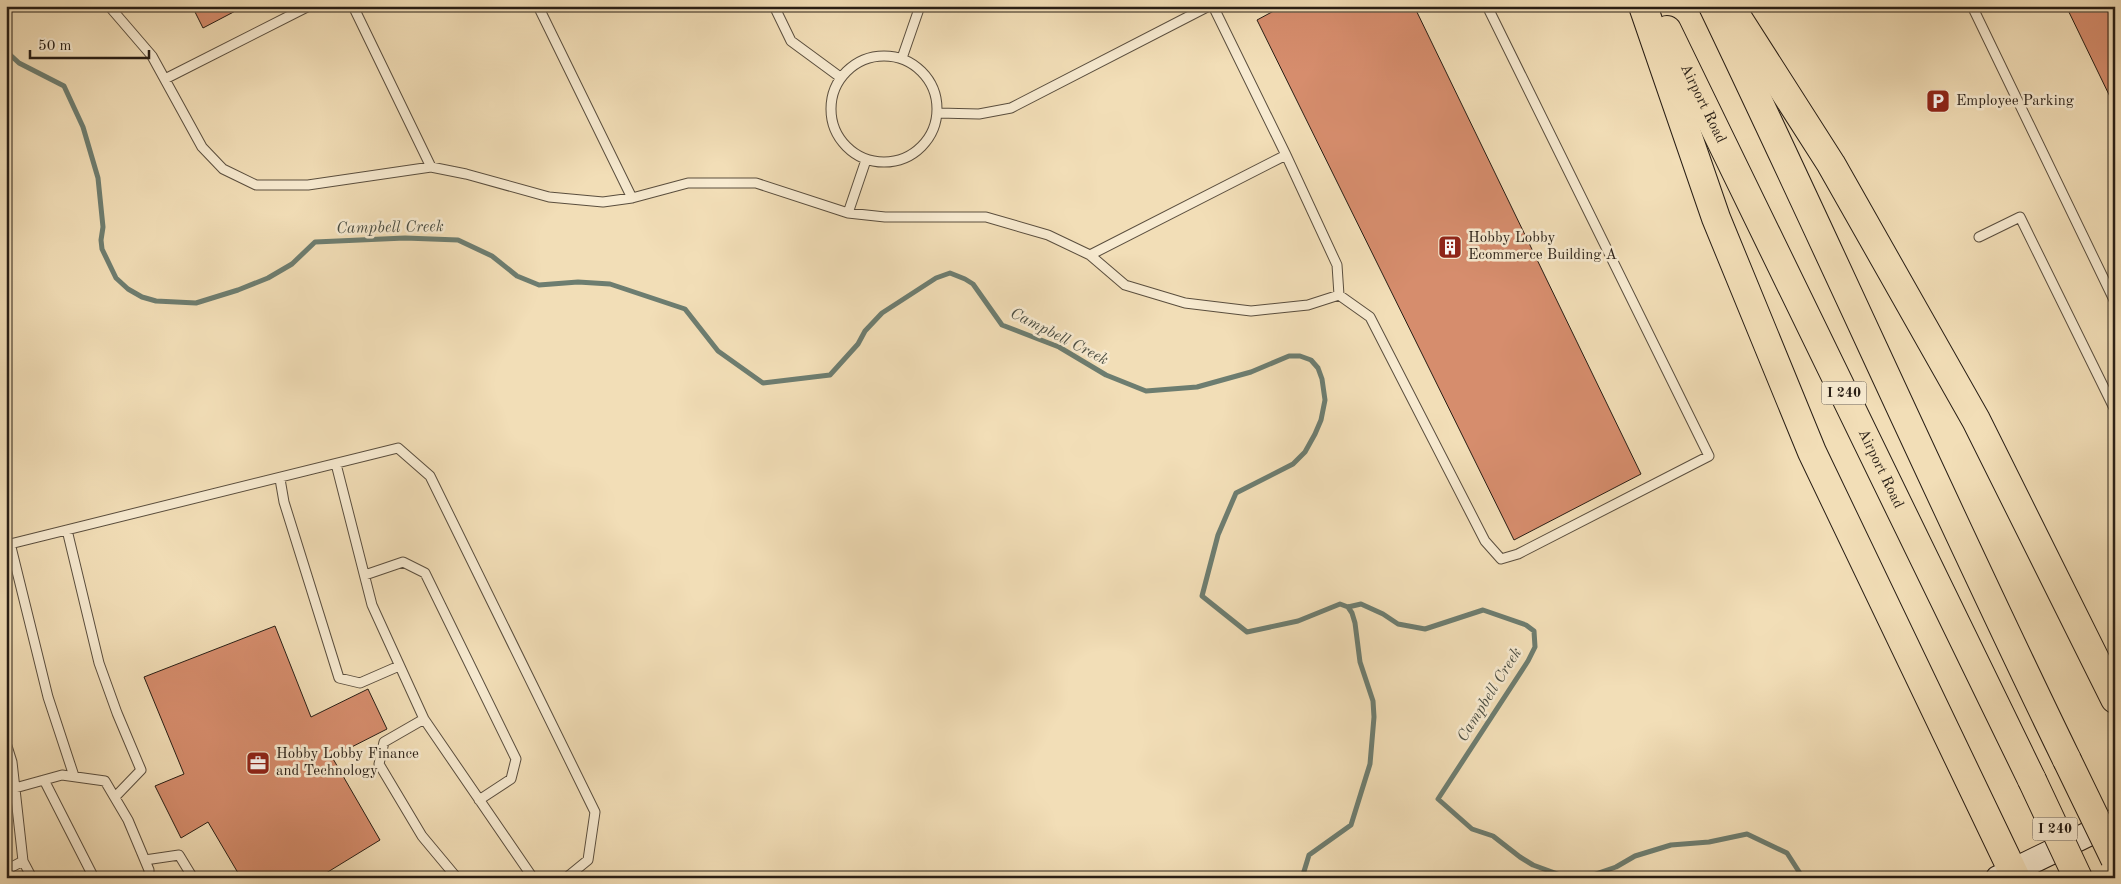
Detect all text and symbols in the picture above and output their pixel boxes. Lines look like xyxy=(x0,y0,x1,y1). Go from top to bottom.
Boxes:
scale bar xyxy=(30,28,149,60)
text: 50 m xyxy=(38,39,72,54)
street label: Airport Road xyxy=(1677,62,1729,146)
parking icon: Employee Parking xyxy=(1925,88,1951,114)
place label: Employee Parking xyxy=(1956,94,2074,109)
water label: Campbell Creek xyxy=(336,219,444,237)
place label: Hobby Lobby Ecommerce Building A xyxy=(1468,231,1618,263)
building icon: Hobby Lobby Ecommerce Building A xyxy=(1437,234,1463,260)
water label: Campbell Creek xyxy=(1008,305,1111,369)
road number: I 240 xyxy=(1822,382,1866,404)
street label: Airport Road xyxy=(1855,427,1906,511)
water label: Campbell Creek xyxy=(1455,645,1525,745)
place label: Hobby Lobby Finance and Technology xyxy=(276,747,419,779)
office icon: Hobby Lobby Finance and Technology xyxy=(245,750,271,776)
road number: I 240 xyxy=(2032,818,2078,841)

